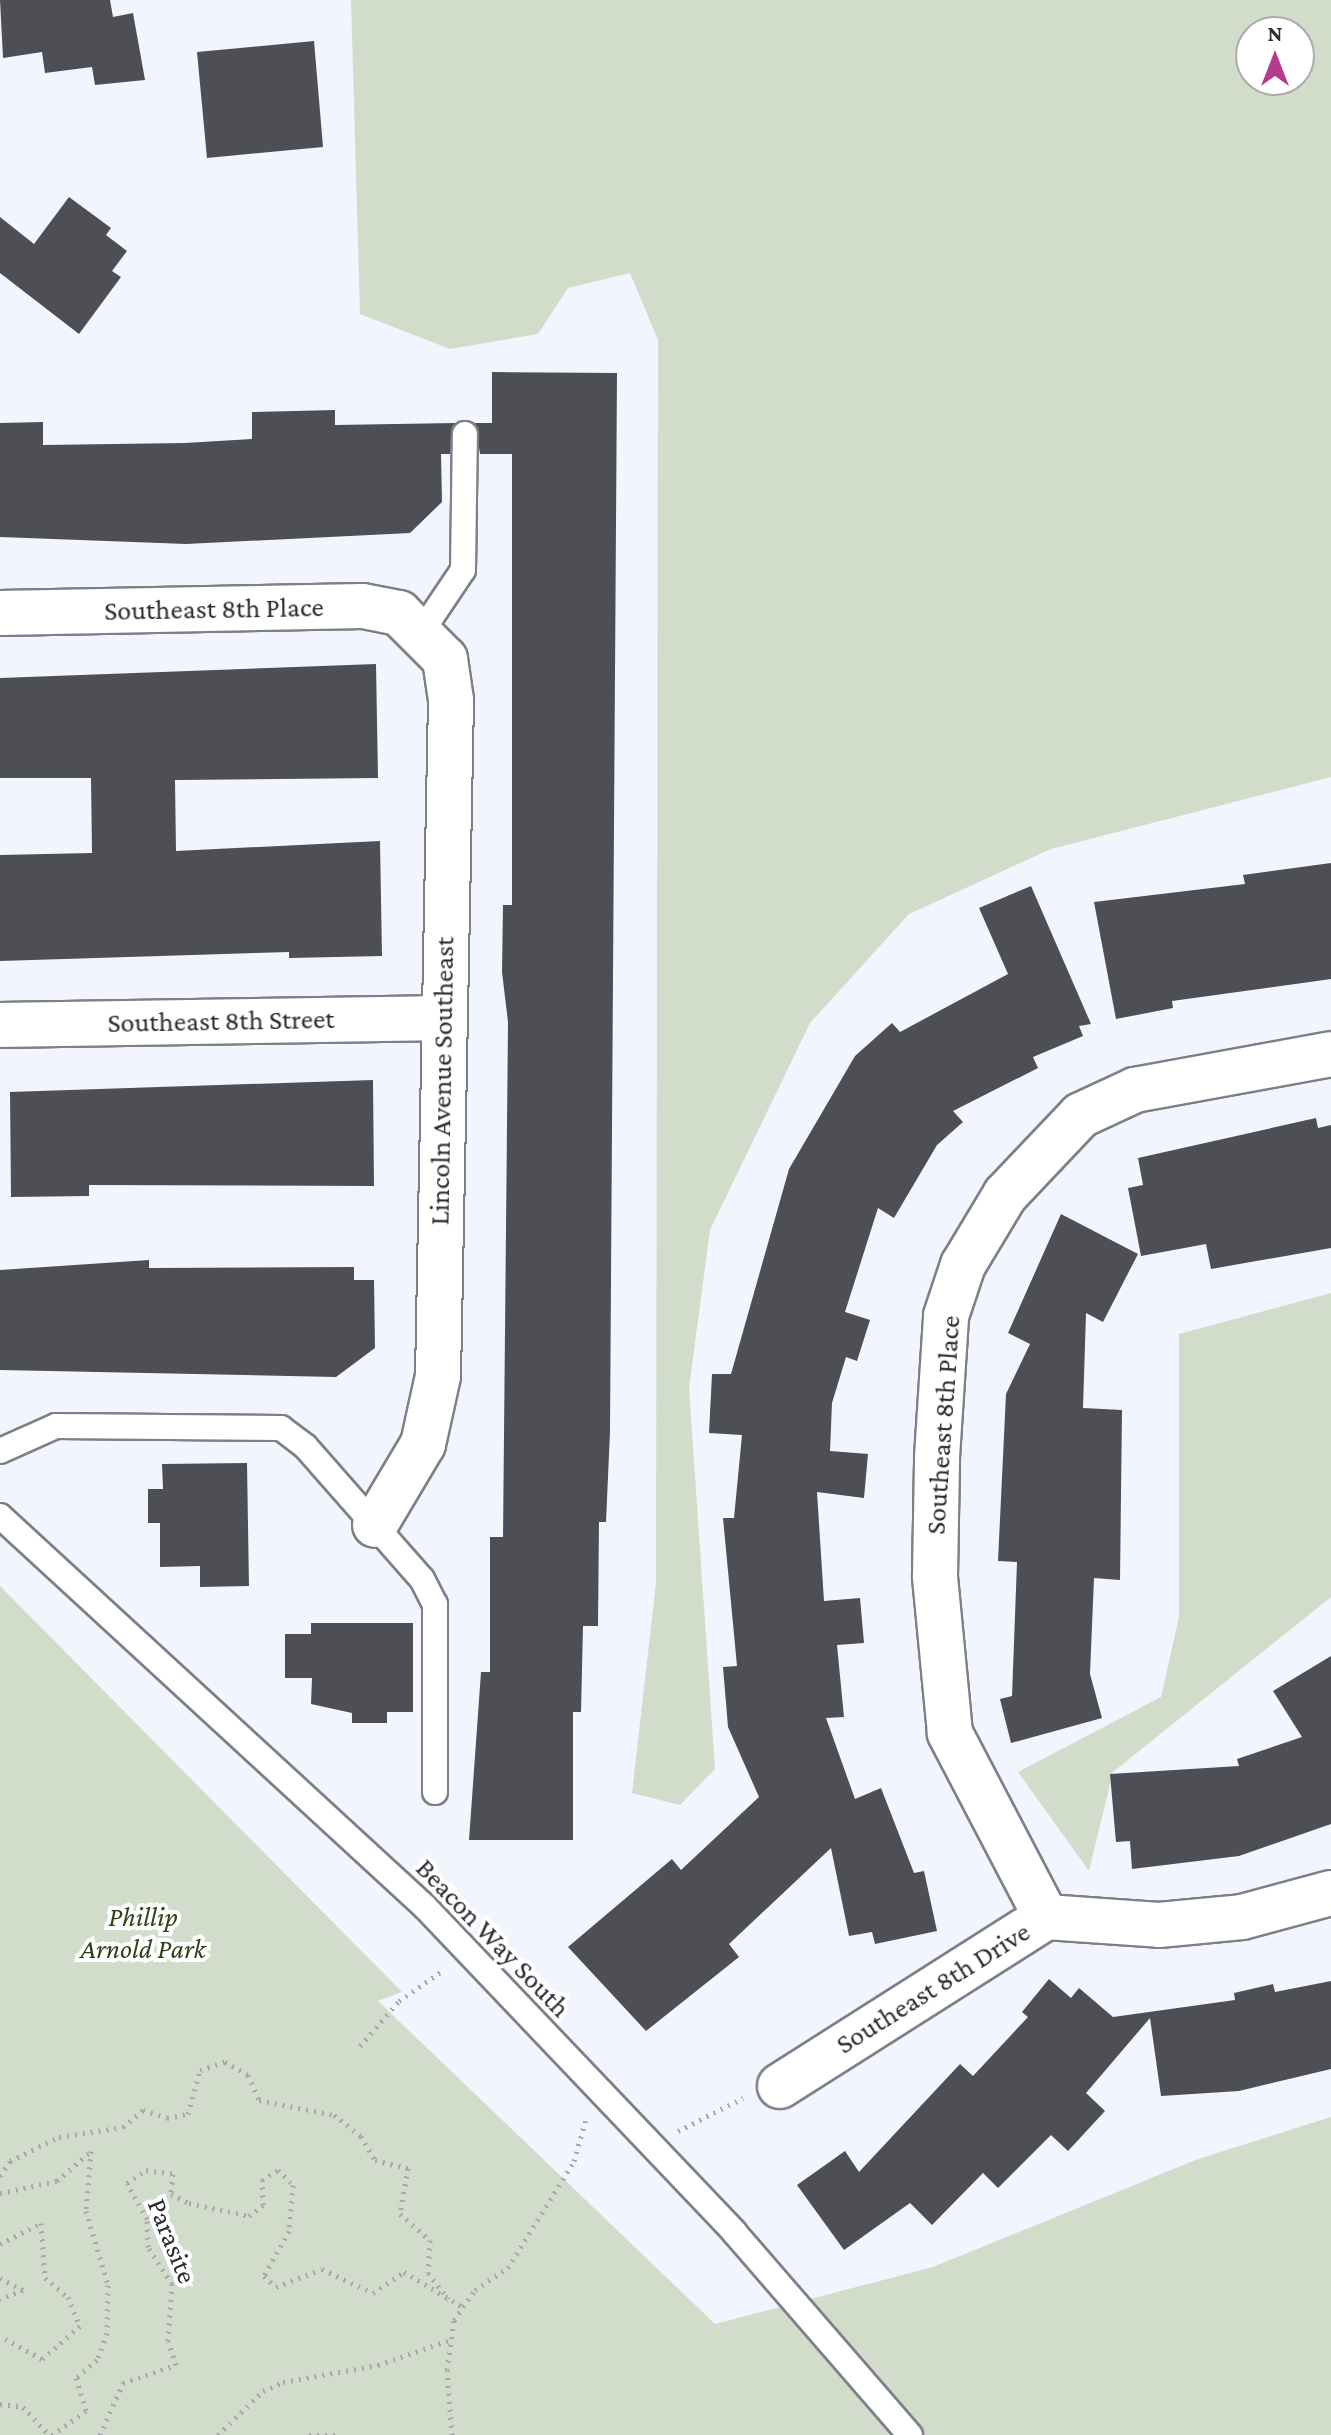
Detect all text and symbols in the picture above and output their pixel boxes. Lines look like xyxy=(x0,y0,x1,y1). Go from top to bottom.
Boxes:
north arrow xyxy=(1235,16,1315,96)
text: N xyxy=(1268,21,1283,46)
street label: Southeast 8th Place xyxy=(104,590,324,628)
street label: Lincoln Avenue Southeast xyxy=(423,936,461,1226)
street label: Southeast 8th Street xyxy=(107,1002,335,1040)
street label: Southeast 8th Place xyxy=(919,1314,967,1536)
street label: Beacon Way South xyxy=(409,1852,577,2024)
park label: Phillip Arnold Park xyxy=(80,1900,206,1966)
street label: Southeast 8th Drive xyxy=(830,1915,1036,2061)
street label: Parasite xyxy=(140,2194,204,2288)

